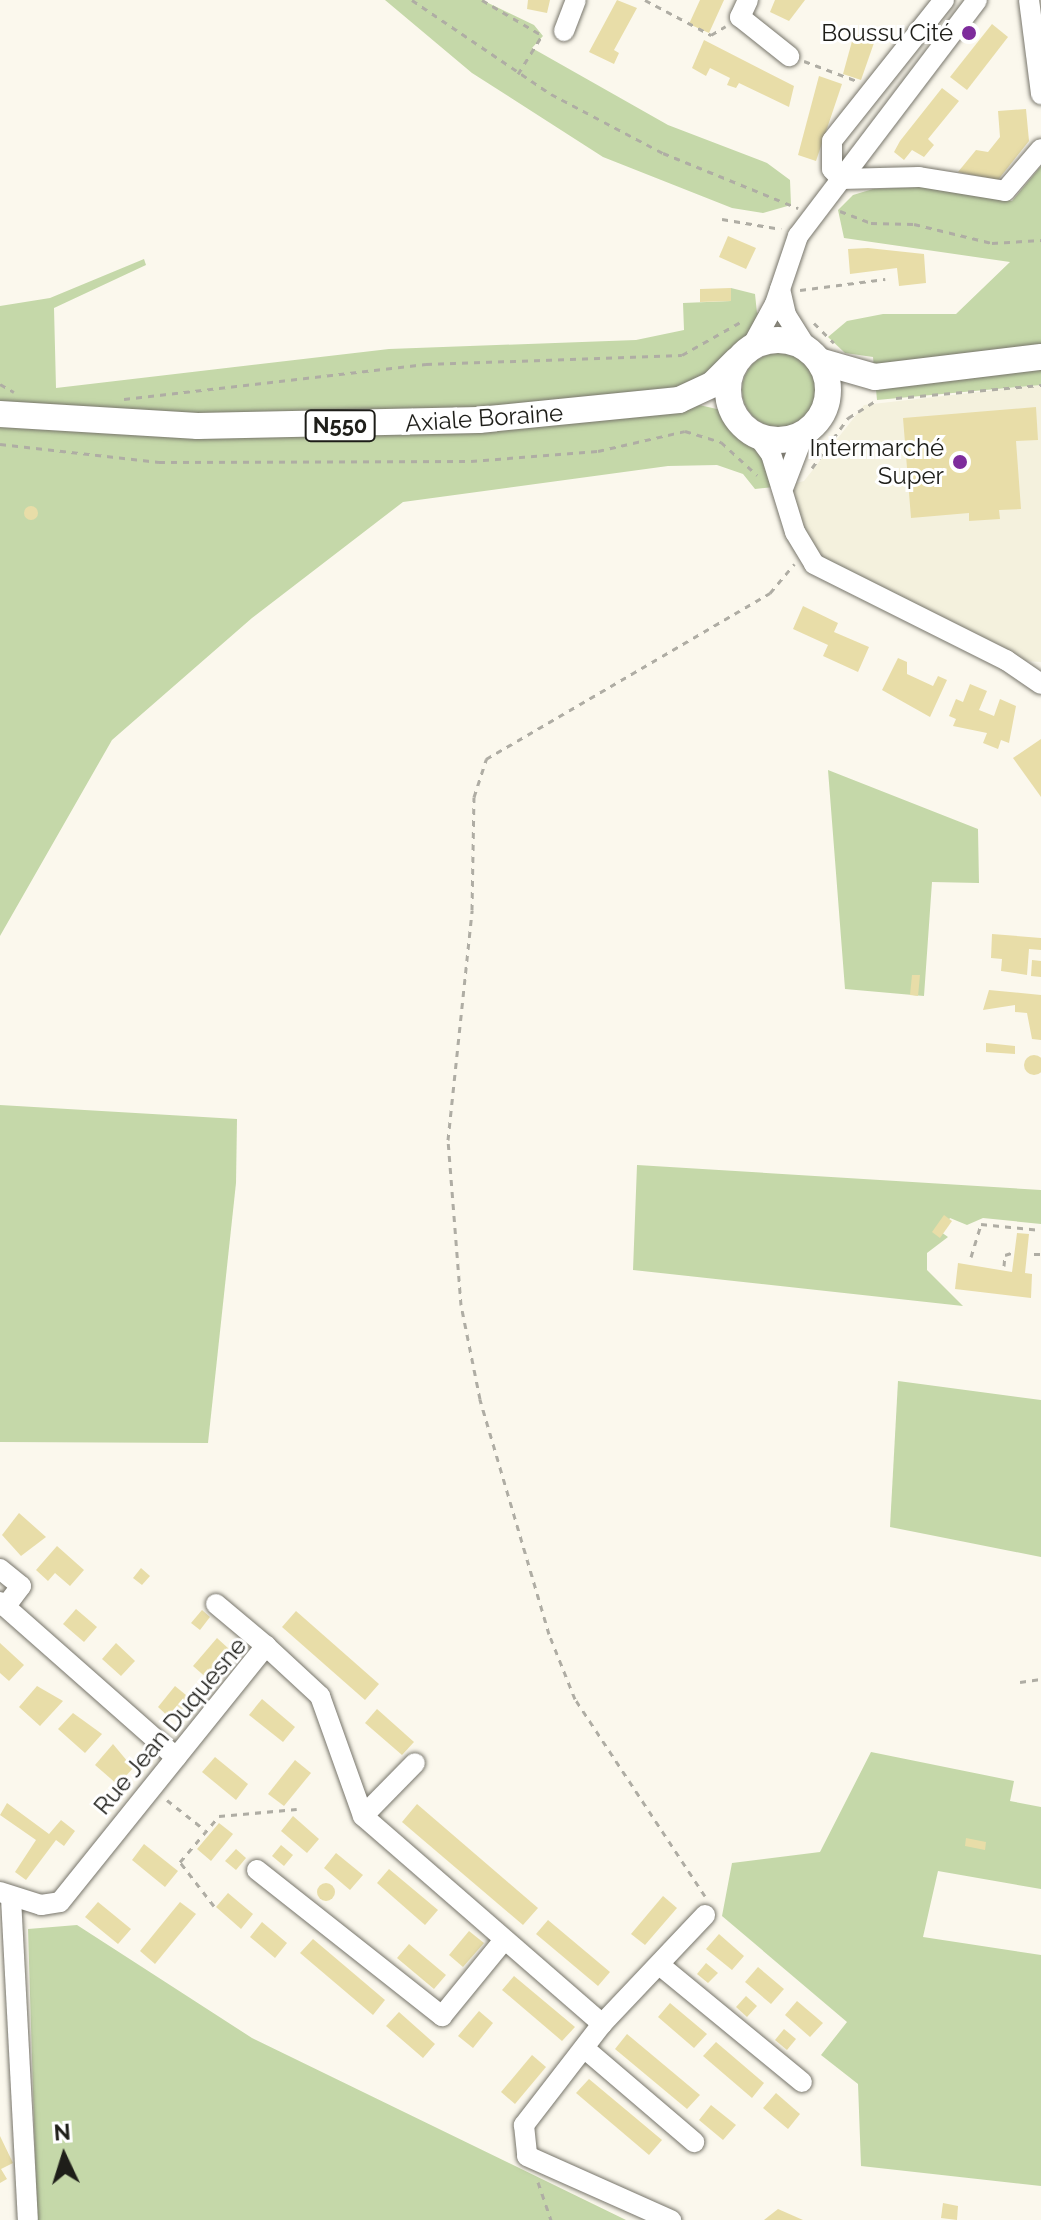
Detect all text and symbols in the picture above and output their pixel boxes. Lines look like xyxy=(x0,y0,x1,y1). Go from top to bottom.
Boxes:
place label: Boussu Cité xyxy=(821,19,953,47)
marker: Boussu Cité xyxy=(960,24,978,42)
street label: Axiale Boraine xyxy=(404,398,564,438)
road number: N550 xyxy=(304,408,376,444)
place label: Intermarché Super xyxy=(809,434,944,490)
marker: Intermarché Super xyxy=(951,453,969,471)
street label: Rue Jean Duquesne xyxy=(87,1631,253,1821)
north arrow xyxy=(24,2116,104,2196)
text: N xyxy=(53,2119,72,2146)

